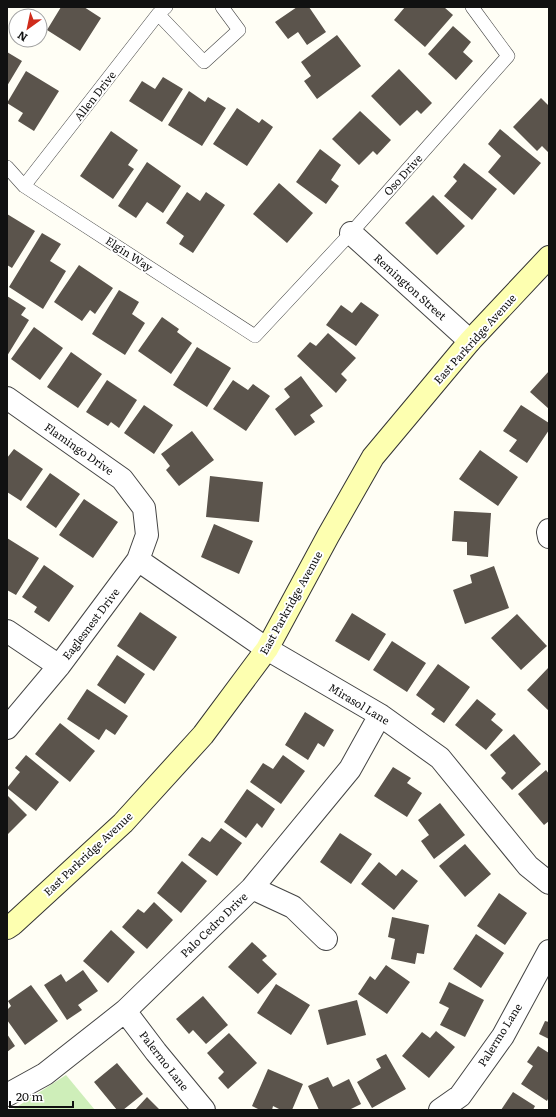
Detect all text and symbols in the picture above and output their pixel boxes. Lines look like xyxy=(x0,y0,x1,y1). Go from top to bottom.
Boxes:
north arrow xyxy=(8,8,48,48)
text: N xyxy=(14,28,30,46)
street label: Allen Drive xyxy=(70,67,119,124)
street label: Oso Drive xyxy=(379,150,425,199)
street label: Elgin Way xyxy=(103,232,157,275)
street label: Remington Street xyxy=(371,249,451,324)
street label: East Parkridge Avenue xyxy=(429,289,519,387)
street label: Flamingo Drive xyxy=(42,418,118,478)
street label: East Parkridge Avenue xyxy=(255,547,325,657)
street label: Eaglesnest Drive xyxy=(58,584,123,663)
street label: Mirasol Lane xyxy=(326,679,393,728)
street label: East Parkridge Avenue xyxy=(39,808,136,899)
street label: Palo Cedro Drive xyxy=(176,888,251,960)
street label: Palermo Lane xyxy=(473,999,525,1069)
street label: Palermo Lane xyxy=(136,1027,193,1094)
scale bar xyxy=(10,1083,73,1109)
text: 20 m xyxy=(16,1087,43,1105)

